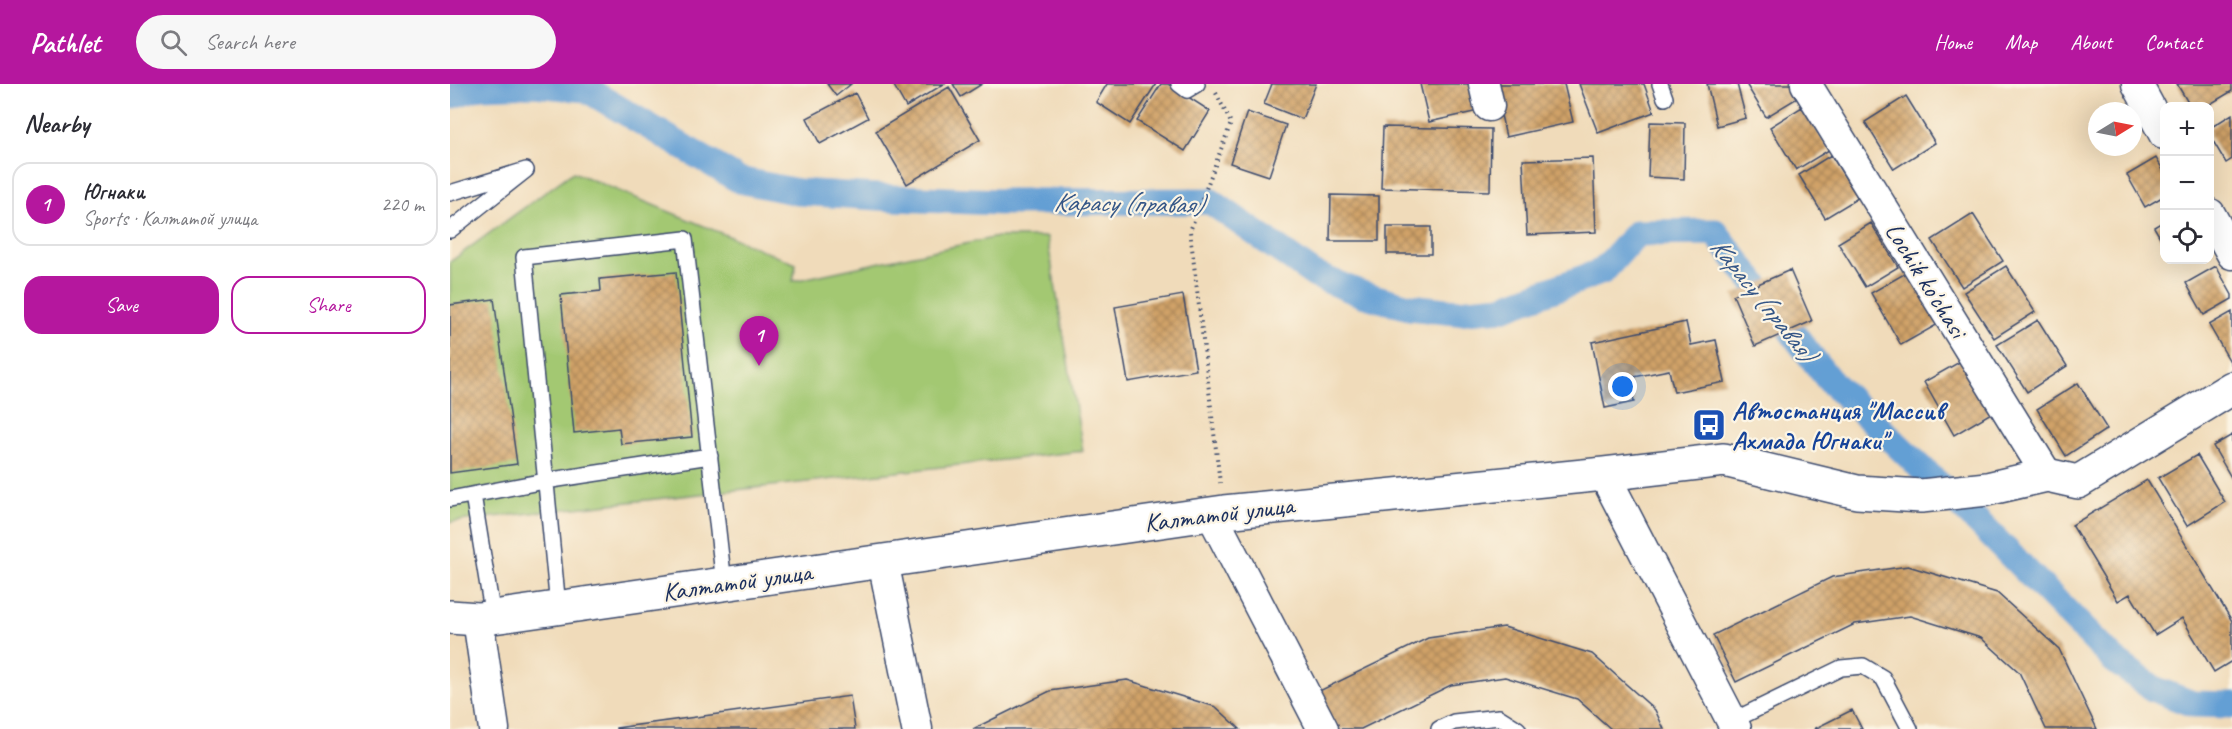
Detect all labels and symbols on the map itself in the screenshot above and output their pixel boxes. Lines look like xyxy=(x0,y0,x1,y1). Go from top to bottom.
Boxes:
north arrow xyxy=(2088,102,2142,156)
water label: Карасу (правая) xyxy=(1053,185,1209,221)
street label: Lochik ko'chasi xyxy=(1878,216,1976,346)
water label: Карасу (правая) xyxy=(1703,230,1827,372)
pin: 1 xyxy=(740,316,778,366)
your location xyxy=(1608,372,1637,401)
place label: Автостанция "Массив Ахмада Югнаки" xyxy=(1732,394,1949,457)
bus stop icon: Автостанция "Массив Ахмада Югнаки" xyxy=(1691,407,1727,443)
street label: Калтатой улица xyxy=(1142,488,1298,540)
street label: Калтатой улица xyxy=(660,555,816,609)

